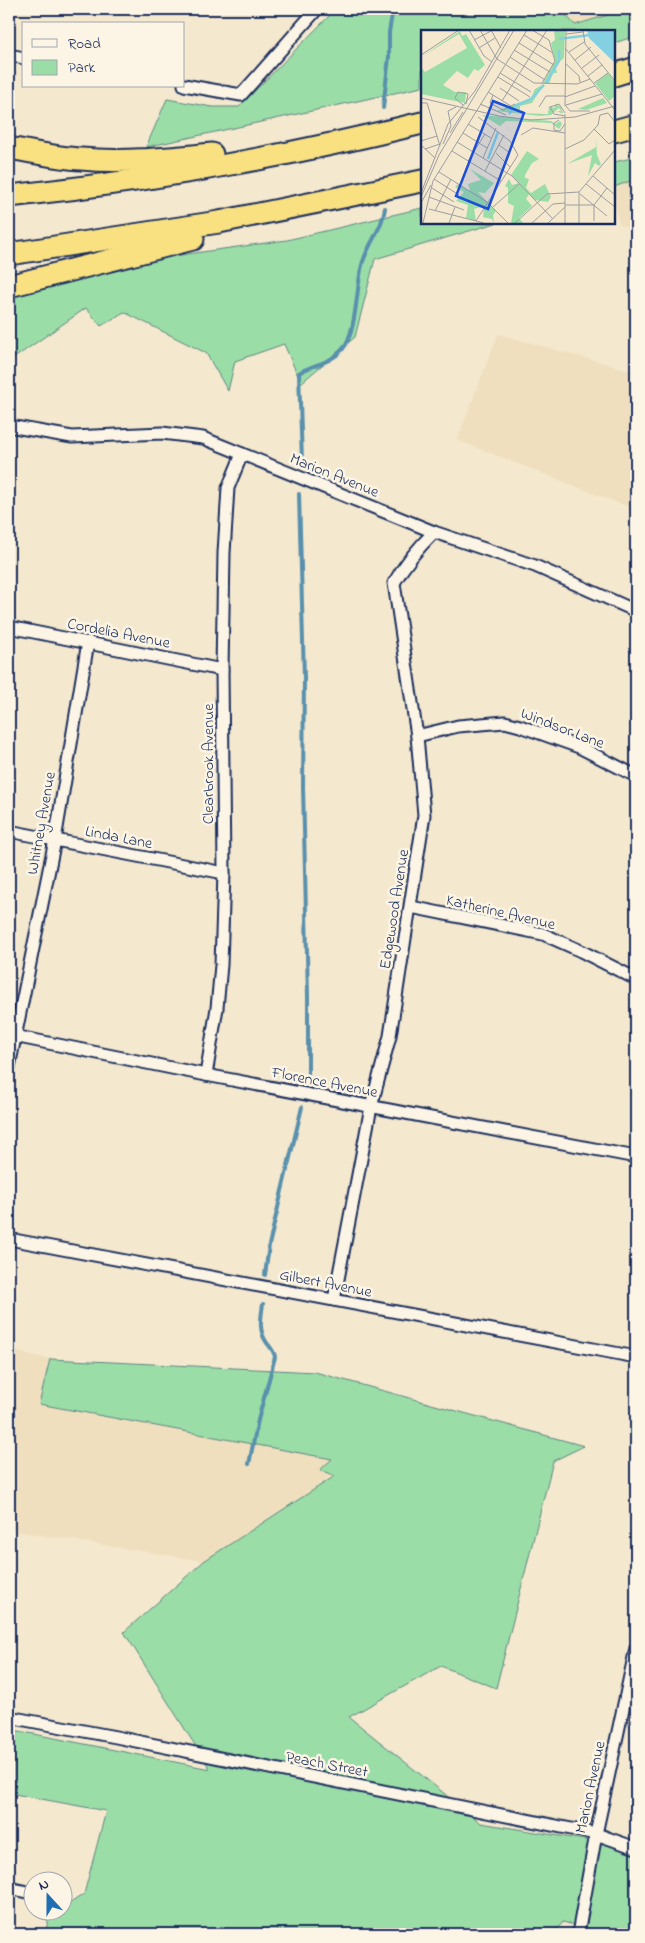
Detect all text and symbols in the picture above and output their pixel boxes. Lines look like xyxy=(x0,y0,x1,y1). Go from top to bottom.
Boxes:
legend xyxy=(22,22,185,88)
inset map xyxy=(421,30,615,224)
text: Road xyxy=(68,33,101,55)
text: Park xyxy=(68,57,96,79)
street label: Marion Avenue xyxy=(286,447,383,505)
street label: Cordelia Avenue xyxy=(65,612,173,656)
street label: Windsor Lane xyxy=(517,702,608,756)
street label: Clearbrook Avenue xyxy=(197,703,221,824)
street label: Whitney Avenue xyxy=(21,769,63,877)
street label: Linda Lane xyxy=(83,820,155,856)
street label: Edgewood Avenue xyxy=(374,847,416,971)
street label: Katherine Avenue xyxy=(444,889,558,937)
street label: Florence Avenue xyxy=(269,1061,380,1105)
street label: Gilbert Avenue xyxy=(277,1263,375,1305)
street label: Marion Avenue xyxy=(569,1738,613,1836)
street label: Peach Street xyxy=(284,1745,370,1785)
north arrow xyxy=(22,1870,72,1920)
text: N xyxy=(36,1874,52,1897)

